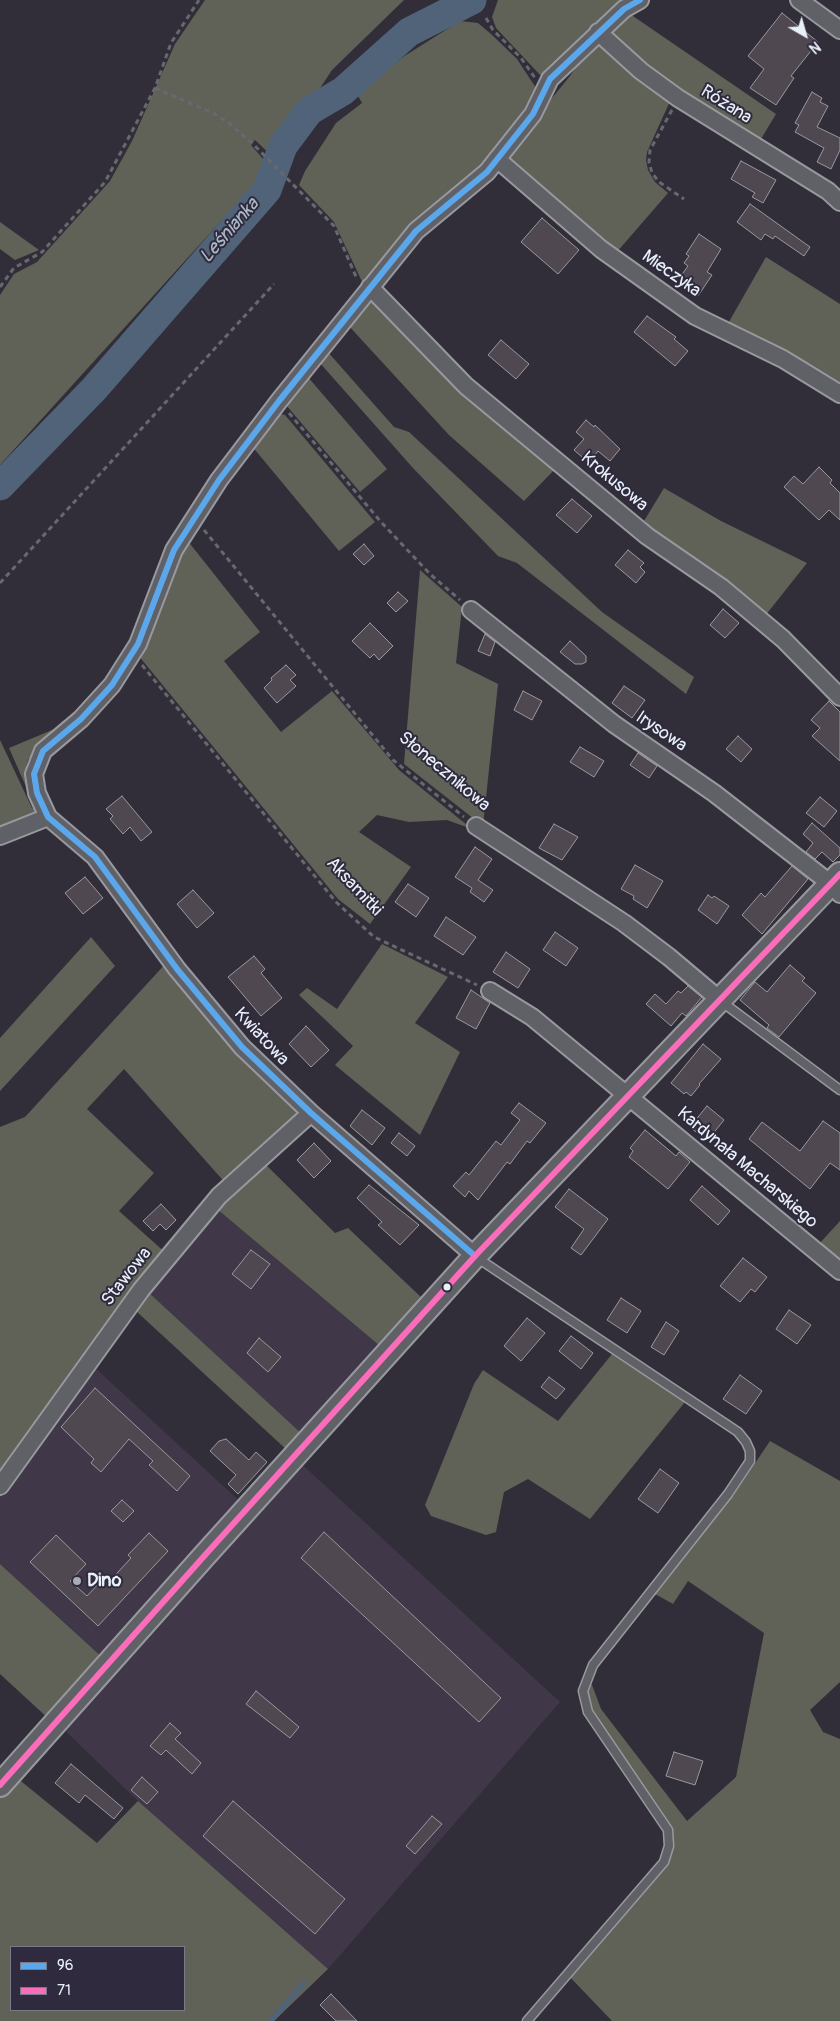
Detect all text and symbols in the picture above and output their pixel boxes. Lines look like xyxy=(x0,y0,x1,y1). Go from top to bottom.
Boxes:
north arrow xyxy=(780,10,830,60)
text: N xyxy=(806,38,824,57)
street label: Różana xyxy=(697,81,755,129)
water label: Leśnianka xyxy=(196,194,264,268)
street label: Mieczyka xyxy=(637,246,705,302)
street label: Krokusowa xyxy=(576,448,652,516)
street label: Irysowa xyxy=(631,707,691,757)
street label: Słonecznikowa xyxy=(394,727,494,817)
street label: Aksamitki xyxy=(321,853,387,921)
street label: Kwiatowa xyxy=(229,1004,293,1070)
street label: Kardynała Macharskiego xyxy=(672,1103,822,1233)
street label: Stawowa xyxy=(97,1243,157,1311)
unlabelled marker xyxy=(442,1282,452,1292)
place label: Dino xyxy=(87,1570,122,1592)
marker: Dino xyxy=(71,1575,83,1587)
legend xyxy=(10,1946,185,2011)
text: 96 xyxy=(57,1956,73,1975)
text: 71 xyxy=(57,1981,71,2000)

